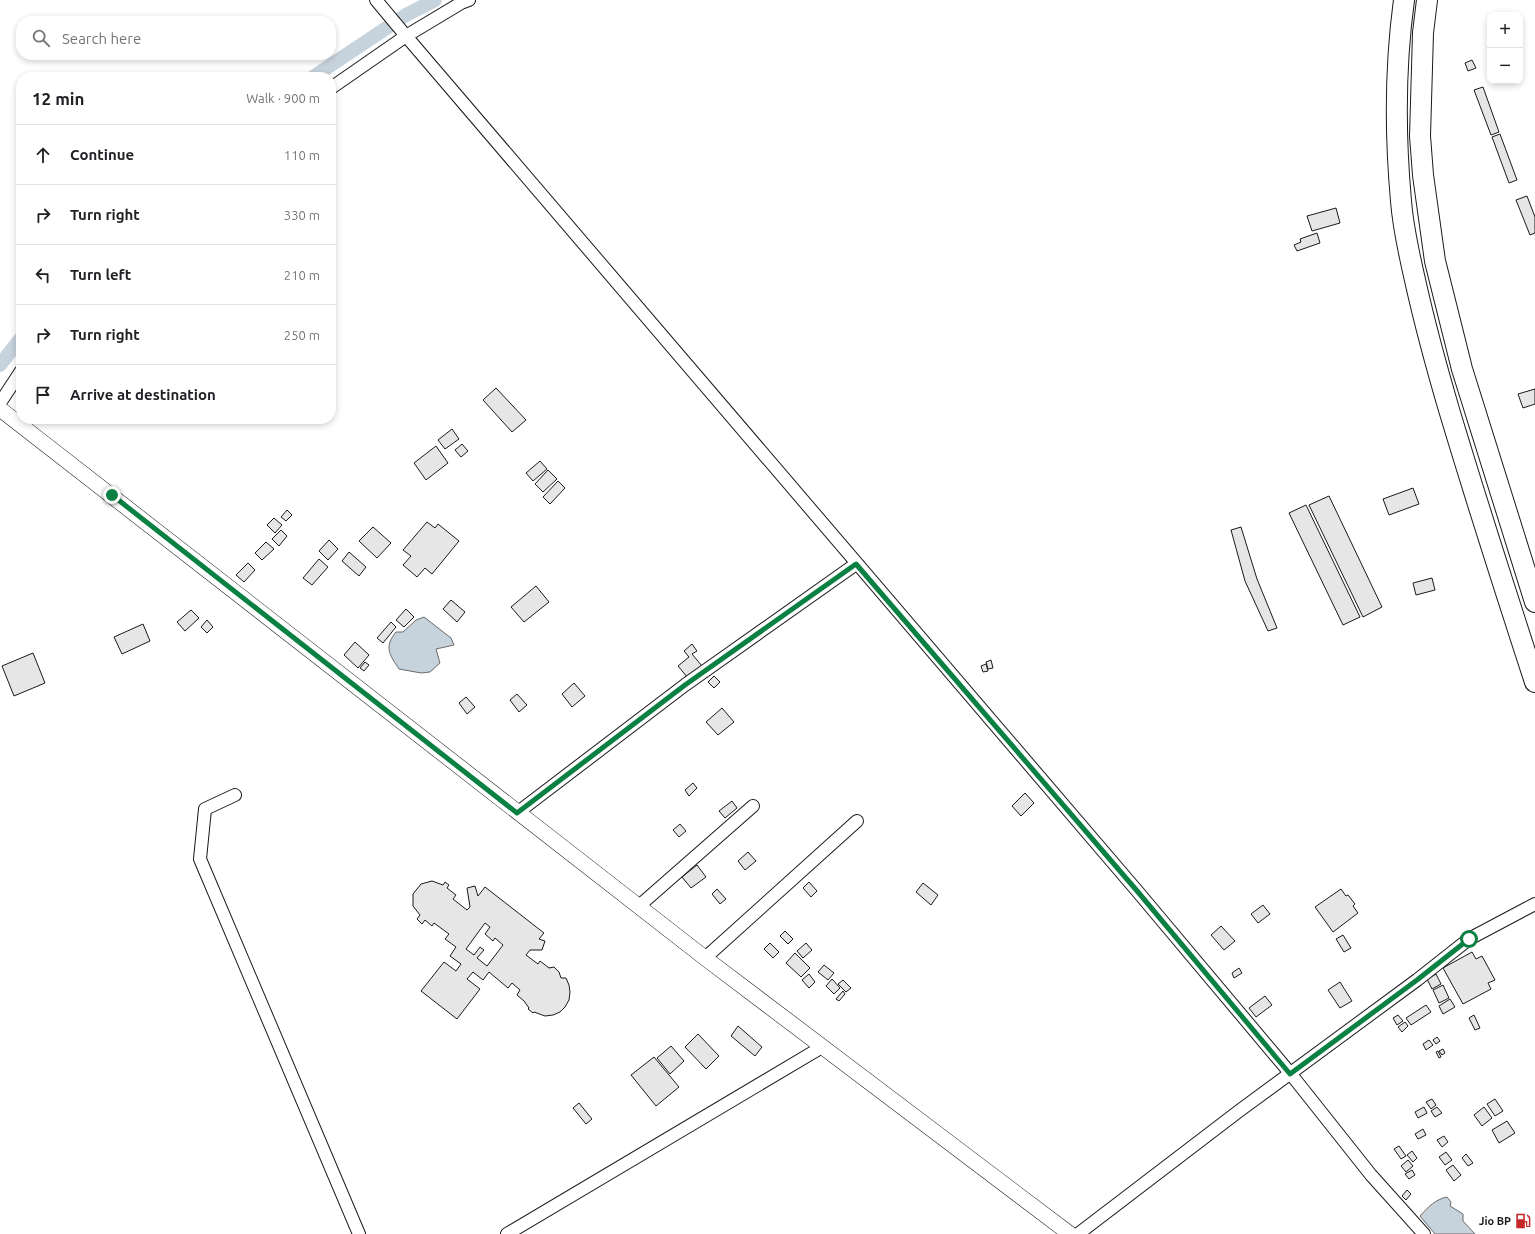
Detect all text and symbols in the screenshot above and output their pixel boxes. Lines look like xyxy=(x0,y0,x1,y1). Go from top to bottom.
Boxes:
map controls xyxy=(1487,12,1523,84)
button: + xyxy=(1487,12,1523,48)
search box xyxy=(16,16,336,60)
icon: search xyxy=(30,27,52,49)
text: Search here xyxy=(62,30,141,47)
button: − xyxy=(1487,48,1523,84)
text: 12 min xyxy=(32,89,85,108)
text: Walk · 900 m xyxy=(246,91,320,105)
icon: ahead xyxy=(32,144,54,166)
text: Continue xyxy=(70,146,134,163)
text: 110 m xyxy=(284,148,320,162)
icon: right xyxy=(32,204,54,226)
text: Turn right xyxy=(70,206,140,223)
text: 330 m xyxy=(284,208,320,222)
icon: left xyxy=(32,264,54,286)
text: Turn left xyxy=(70,266,131,283)
text: 210 m xyxy=(284,268,320,282)
icon: right xyxy=(32,324,54,346)
text: Turn right xyxy=(70,326,140,343)
text: 250 m xyxy=(284,328,320,342)
icon: arrive xyxy=(32,384,54,406)
text: Arrive at destination xyxy=(70,386,216,403)
route end xyxy=(103,486,121,504)
route start xyxy=(1460,930,1478,948)
fuel station icon: Jio BP xyxy=(1514,1212,1532,1230)
place label: Jio BP xyxy=(1479,1215,1511,1227)

